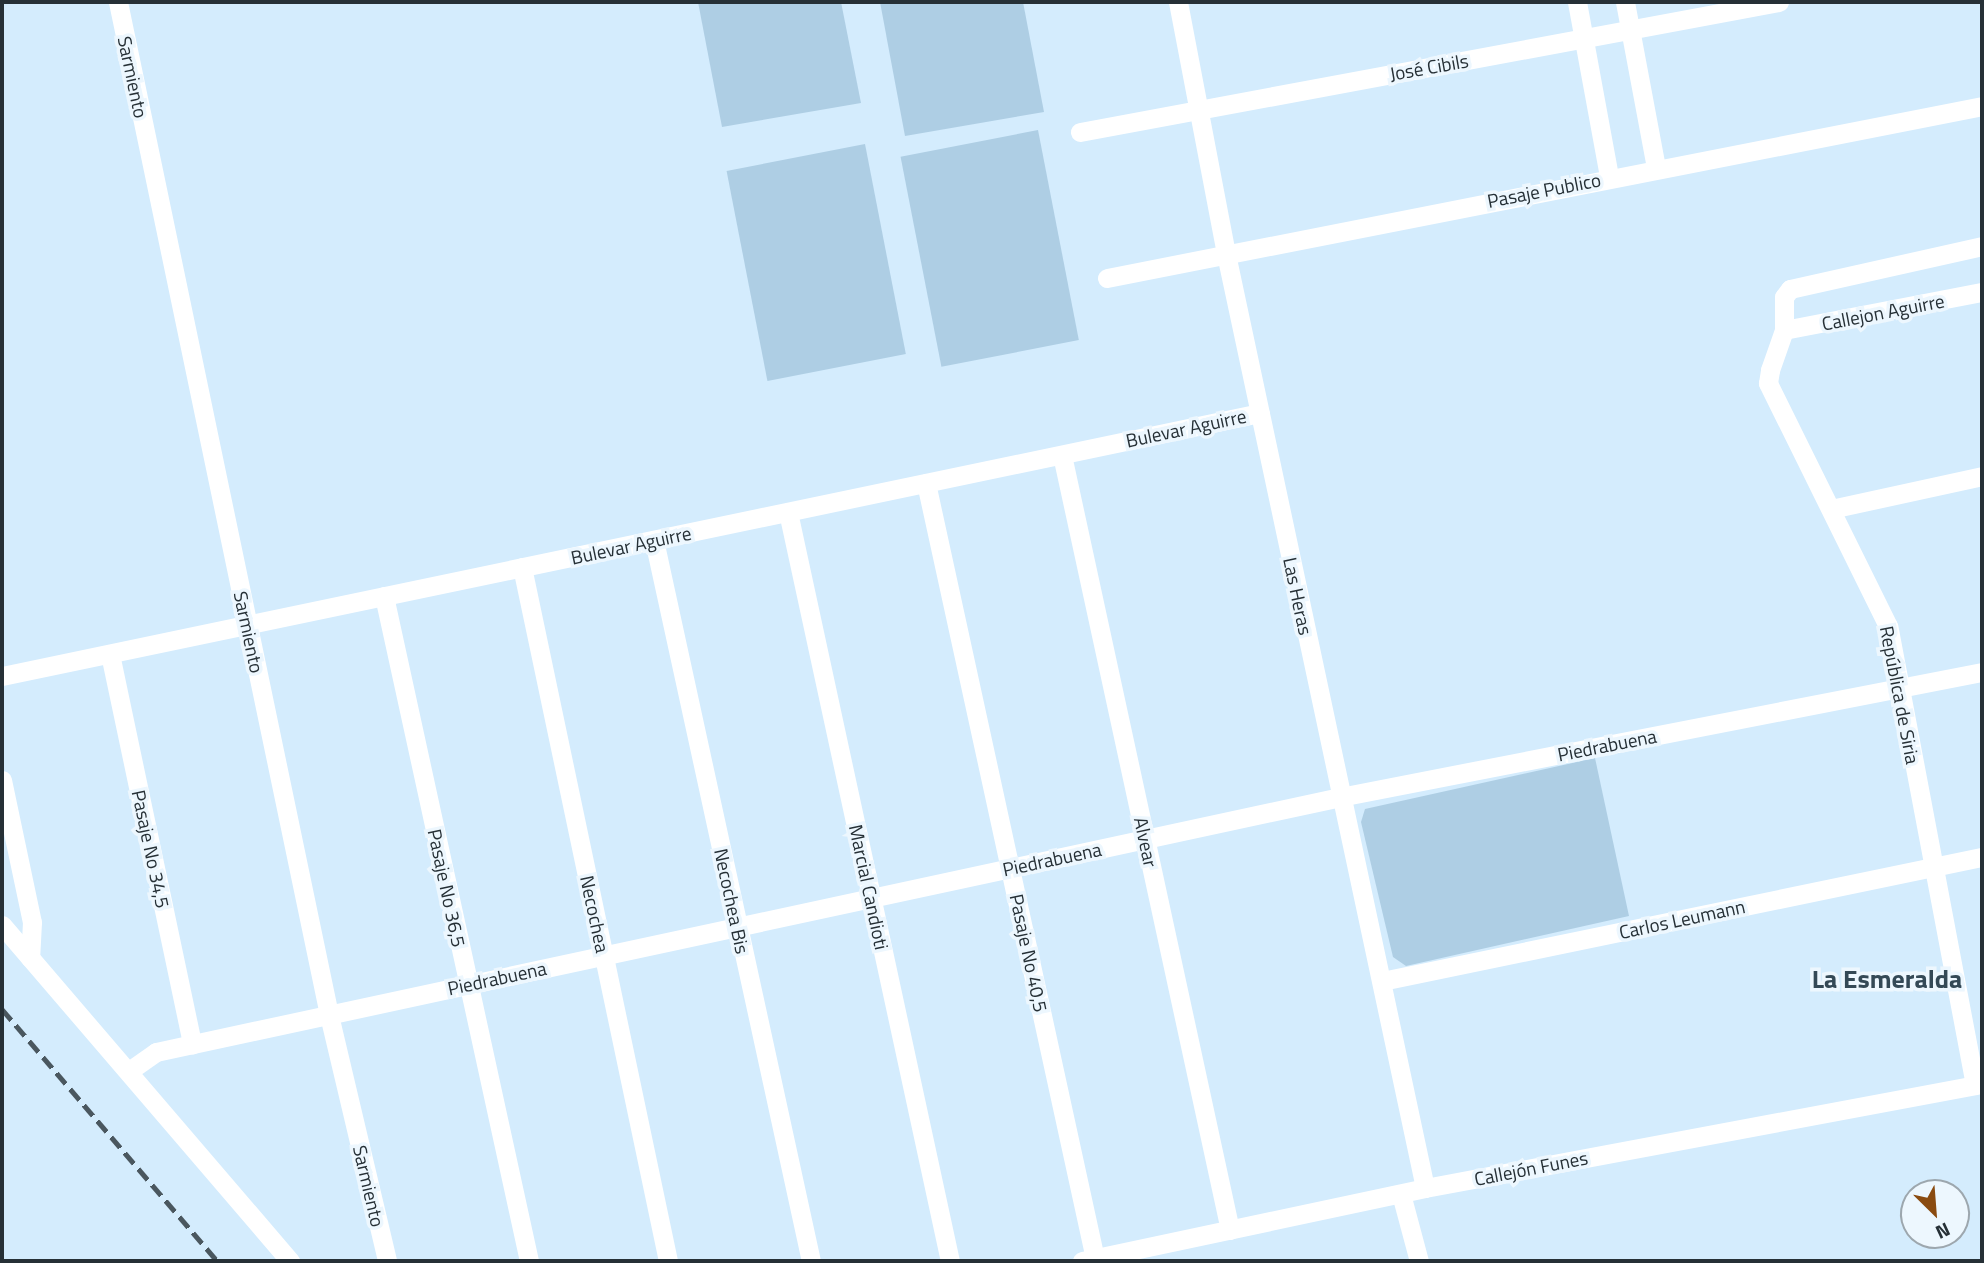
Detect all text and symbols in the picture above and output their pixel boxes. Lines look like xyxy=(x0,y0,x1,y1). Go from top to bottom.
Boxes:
street label: Sarmiento xyxy=(113,34,153,120)
street label: José Cibils xyxy=(1388,49,1470,85)
street label: Pasaje Publico xyxy=(1485,168,1603,212)
street label: Callejon Aguirre xyxy=(1820,289,1946,335)
street label: Bulevar Aguirre xyxy=(1124,404,1248,452)
street label: Bulevar Aguirre xyxy=(569,521,693,569)
street label: Las Heras xyxy=(1279,555,1317,637)
street label: Sarmiento xyxy=(229,589,269,675)
street label: República de Siria xyxy=(1875,624,1925,766)
street label: Piedrabuena xyxy=(1555,724,1659,766)
street label: Pasaje No 34,5 xyxy=(127,788,175,910)
street label: Alvear xyxy=(1130,815,1162,869)
street label: Marcial Candioti xyxy=(845,822,893,952)
street label: Pasaje No 36,5 xyxy=(423,827,471,949)
street label: Piedrabuena xyxy=(1000,837,1104,881)
street label: Necochea Bis xyxy=(710,846,754,956)
street label: Necochea xyxy=(576,873,614,955)
street label: Pasaje No 40,5 xyxy=(1005,892,1053,1014)
street label: Carlos Leumann xyxy=(1617,895,1747,943)
street label: Piedrabuena xyxy=(445,956,549,1000)
district label: La Esmeralda xyxy=(1812,963,1962,995)
street label: Sarmiento xyxy=(349,1143,389,1229)
street label: Callejón Funes xyxy=(1472,1146,1590,1190)
north arrow xyxy=(1900,1179,1970,1249)
text: N xyxy=(1931,1216,1955,1248)

